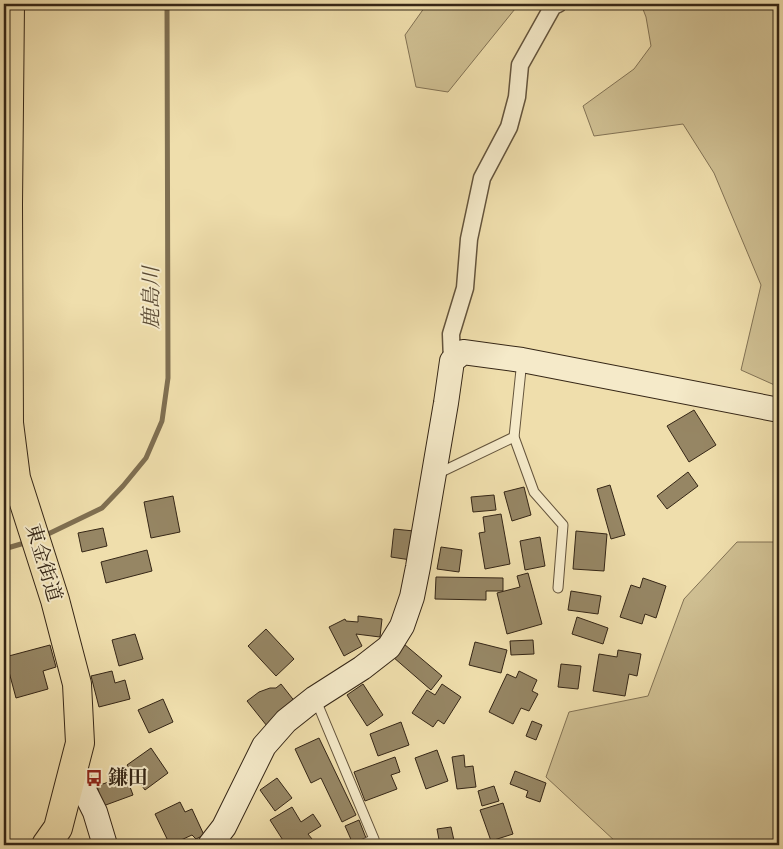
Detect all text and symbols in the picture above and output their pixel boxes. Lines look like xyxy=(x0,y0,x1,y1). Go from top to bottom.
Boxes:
water label: 鹿島川 xyxy=(139,265,165,330)
street label: 東金街道 xyxy=(19,521,67,605)
place label: 鎌田 xyxy=(108,766,148,791)
bus stop icon: 鎌田 xyxy=(84,768,104,788)

